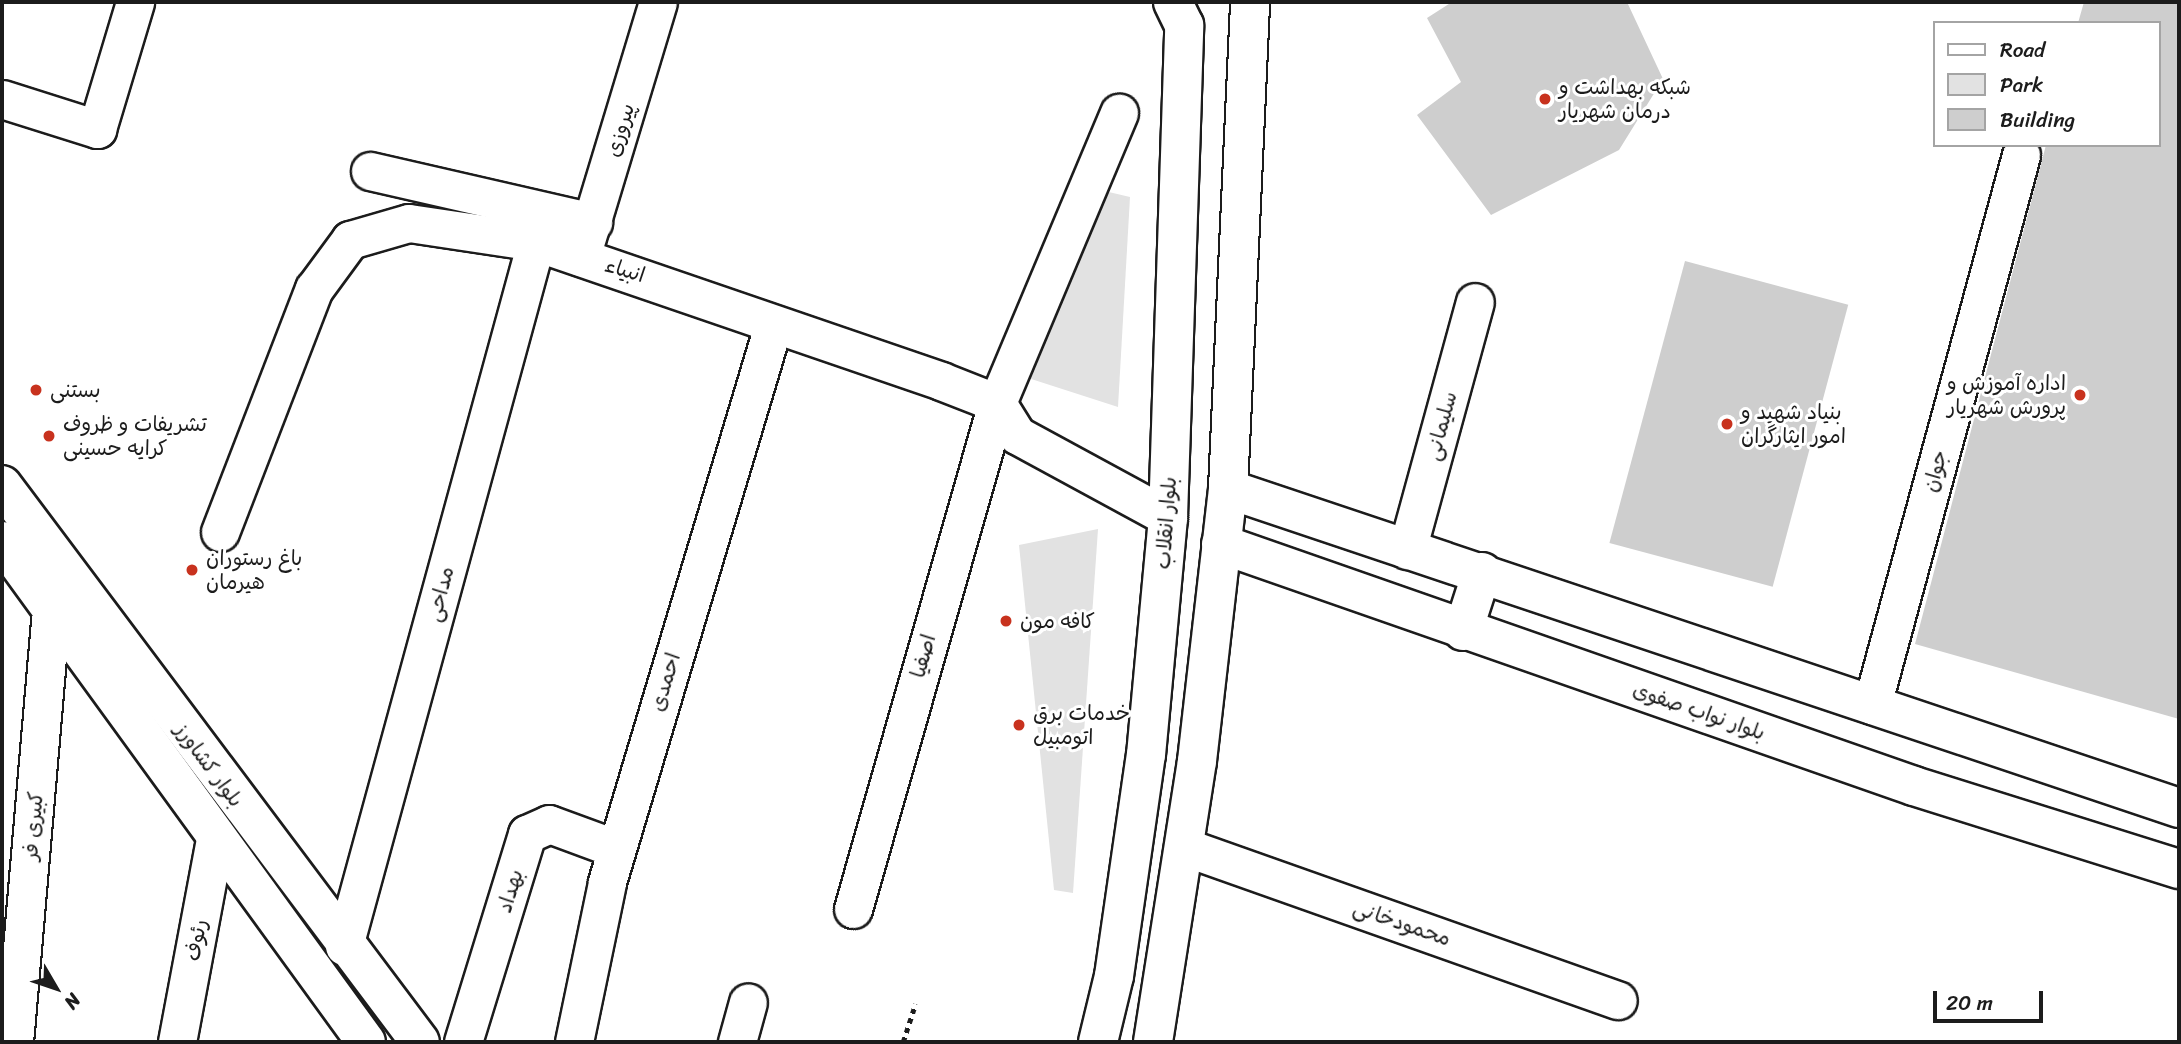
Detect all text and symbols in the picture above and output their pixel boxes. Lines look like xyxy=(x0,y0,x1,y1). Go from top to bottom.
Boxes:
legend xyxy=(1932,21,2160,147)
text: Road xyxy=(2000,31,2045,69)
text: Park xyxy=(2000,66,2043,104)
place label: شبکه بهداشت و درمان شهریار xyxy=(1559,74,1691,124)
marker: شبکه بهداشت و درمان شهریار xyxy=(1537,91,1553,107)
street label: پیروزی xyxy=(600,100,640,160)
text: Building xyxy=(2000,101,2075,139)
street label: انبیاء xyxy=(602,252,648,288)
place label: اداره آموزش و پرورش شهریار xyxy=(1947,370,2066,420)
place label: بستنی xyxy=(50,377,101,403)
marker: بستنی xyxy=(28,382,44,398)
marker: اداره آموزش و پرورش شهریار xyxy=(2072,387,2088,403)
street label: سلیمانی xyxy=(1420,389,1462,463)
place label: بنیاد شهید و امور ایثارگران xyxy=(1741,399,1846,449)
place label: تشریفات و ظروف کرایه حسینی xyxy=(63,411,207,461)
marker: بنیاد شهید و امور ایثارگران xyxy=(1719,416,1735,432)
marker: تشریفات و ظروف کرایه حسینی xyxy=(41,428,57,444)
street label: جوان xyxy=(1917,447,1953,495)
street label: بلوار انقلاب xyxy=(1150,476,1182,570)
place label: باغ رستوران هیرمان xyxy=(206,545,302,595)
marker: باغ رستوران هیرمان xyxy=(184,562,200,578)
street label: مداحی xyxy=(421,564,459,624)
place label: کافه مون xyxy=(1020,608,1095,634)
marker: کافه مون xyxy=(998,613,1014,629)
street label: اصفیا xyxy=(905,631,941,681)
street label: احمدی xyxy=(644,650,686,714)
street label: بلوار نواب صفوی xyxy=(1630,677,1768,745)
place label: خدمات برق اتومبیل xyxy=(1033,700,1130,750)
marker: خدمات برق اتومبیل xyxy=(1011,717,1027,733)
street label: بلوار کشاورز xyxy=(169,718,249,812)
street label: کبیری فر xyxy=(17,790,49,862)
street label: بهداد xyxy=(491,866,529,916)
street label: محمودخانی xyxy=(1350,895,1454,951)
street label: رئوف xyxy=(180,917,212,963)
north arrow xyxy=(21,953,91,1023)
scale bar xyxy=(1936,978,2046,1022)
text: 20 m xyxy=(1946,984,1993,1022)
text: N xyxy=(56,986,90,1017)

